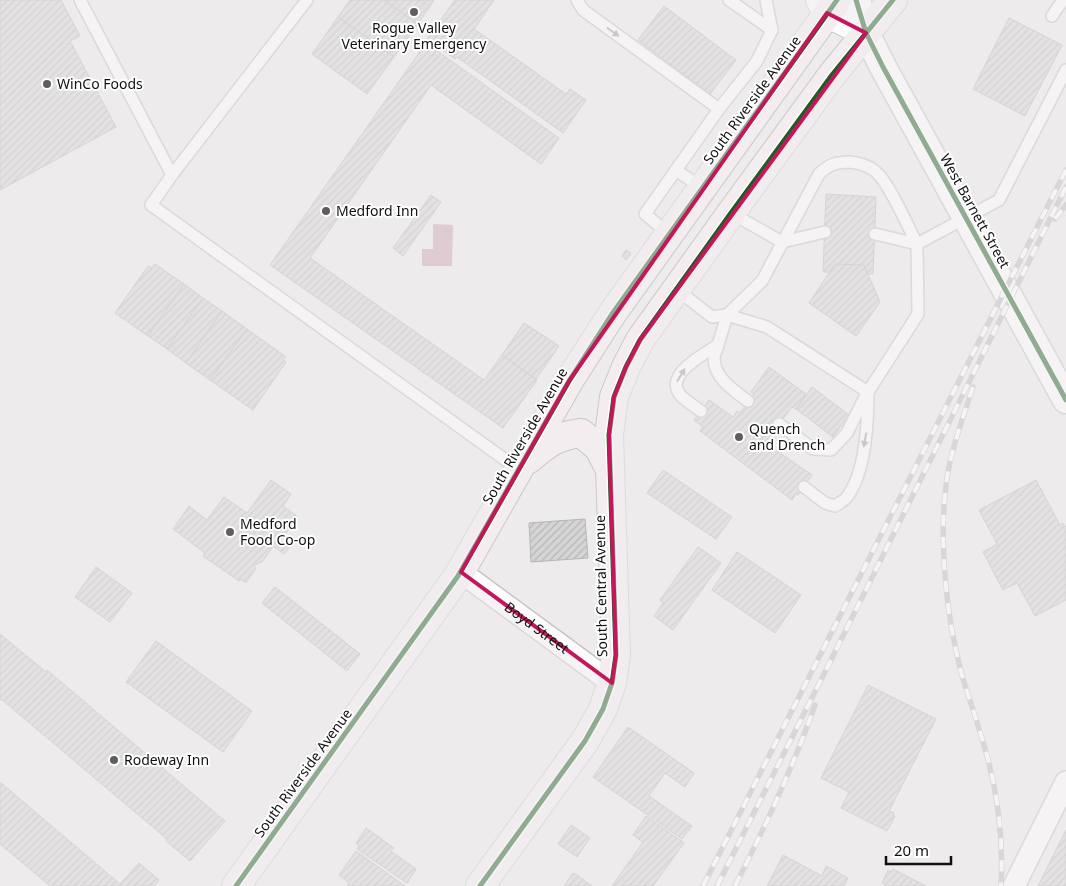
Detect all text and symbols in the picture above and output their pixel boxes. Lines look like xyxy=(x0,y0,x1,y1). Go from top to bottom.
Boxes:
marker: Rogue Valley Veterinary Emergency xyxy=(408,6,420,18)
place label: Rogue Valley Veterinary Emergency xyxy=(342,18,487,53)
one-way arrow xyxy=(606,27,620,37)
street label: South Riverside Avenue xyxy=(698,31,805,168)
place label: WinCo Foods xyxy=(57,74,143,93)
marker: WinCo Foods xyxy=(41,78,53,90)
street label: West Barnett Street xyxy=(936,150,1015,271)
place label: Medford Inn xyxy=(336,201,418,220)
marker: Medford Inn xyxy=(320,205,332,217)
street label: South Riverside Avenue xyxy=(478,364,572,508)
one-way arrow xyxy=(677,368,686,382)
place label: Quench and Drench xyxy=(749,419,825,454)
marker: Quench and Drench xyxy=(733,431,745,443)
one-way arrow xyxy=(861,433,869,448)
place label: Medford Food Co-op xyxy=(240,514,315,549)
street label: South Central Avenue xyxy=(590,515,611,657)
marker: Medford Food Co-op xyxy=(224,526,236,538)
street label: Boyd Street xyxy=(501,597,573,657)
street label: South Riverside Avenue xyxy=(249,704,356,841)
place label: Rodeway Inn xyxy=(124,750,209,769)
marker: Rodeway Inn xyxy=(108,754,120,766)
scale bar xyxy=(886,834,951,866)
text: 20 m xyxy=(894,840,929,860)

